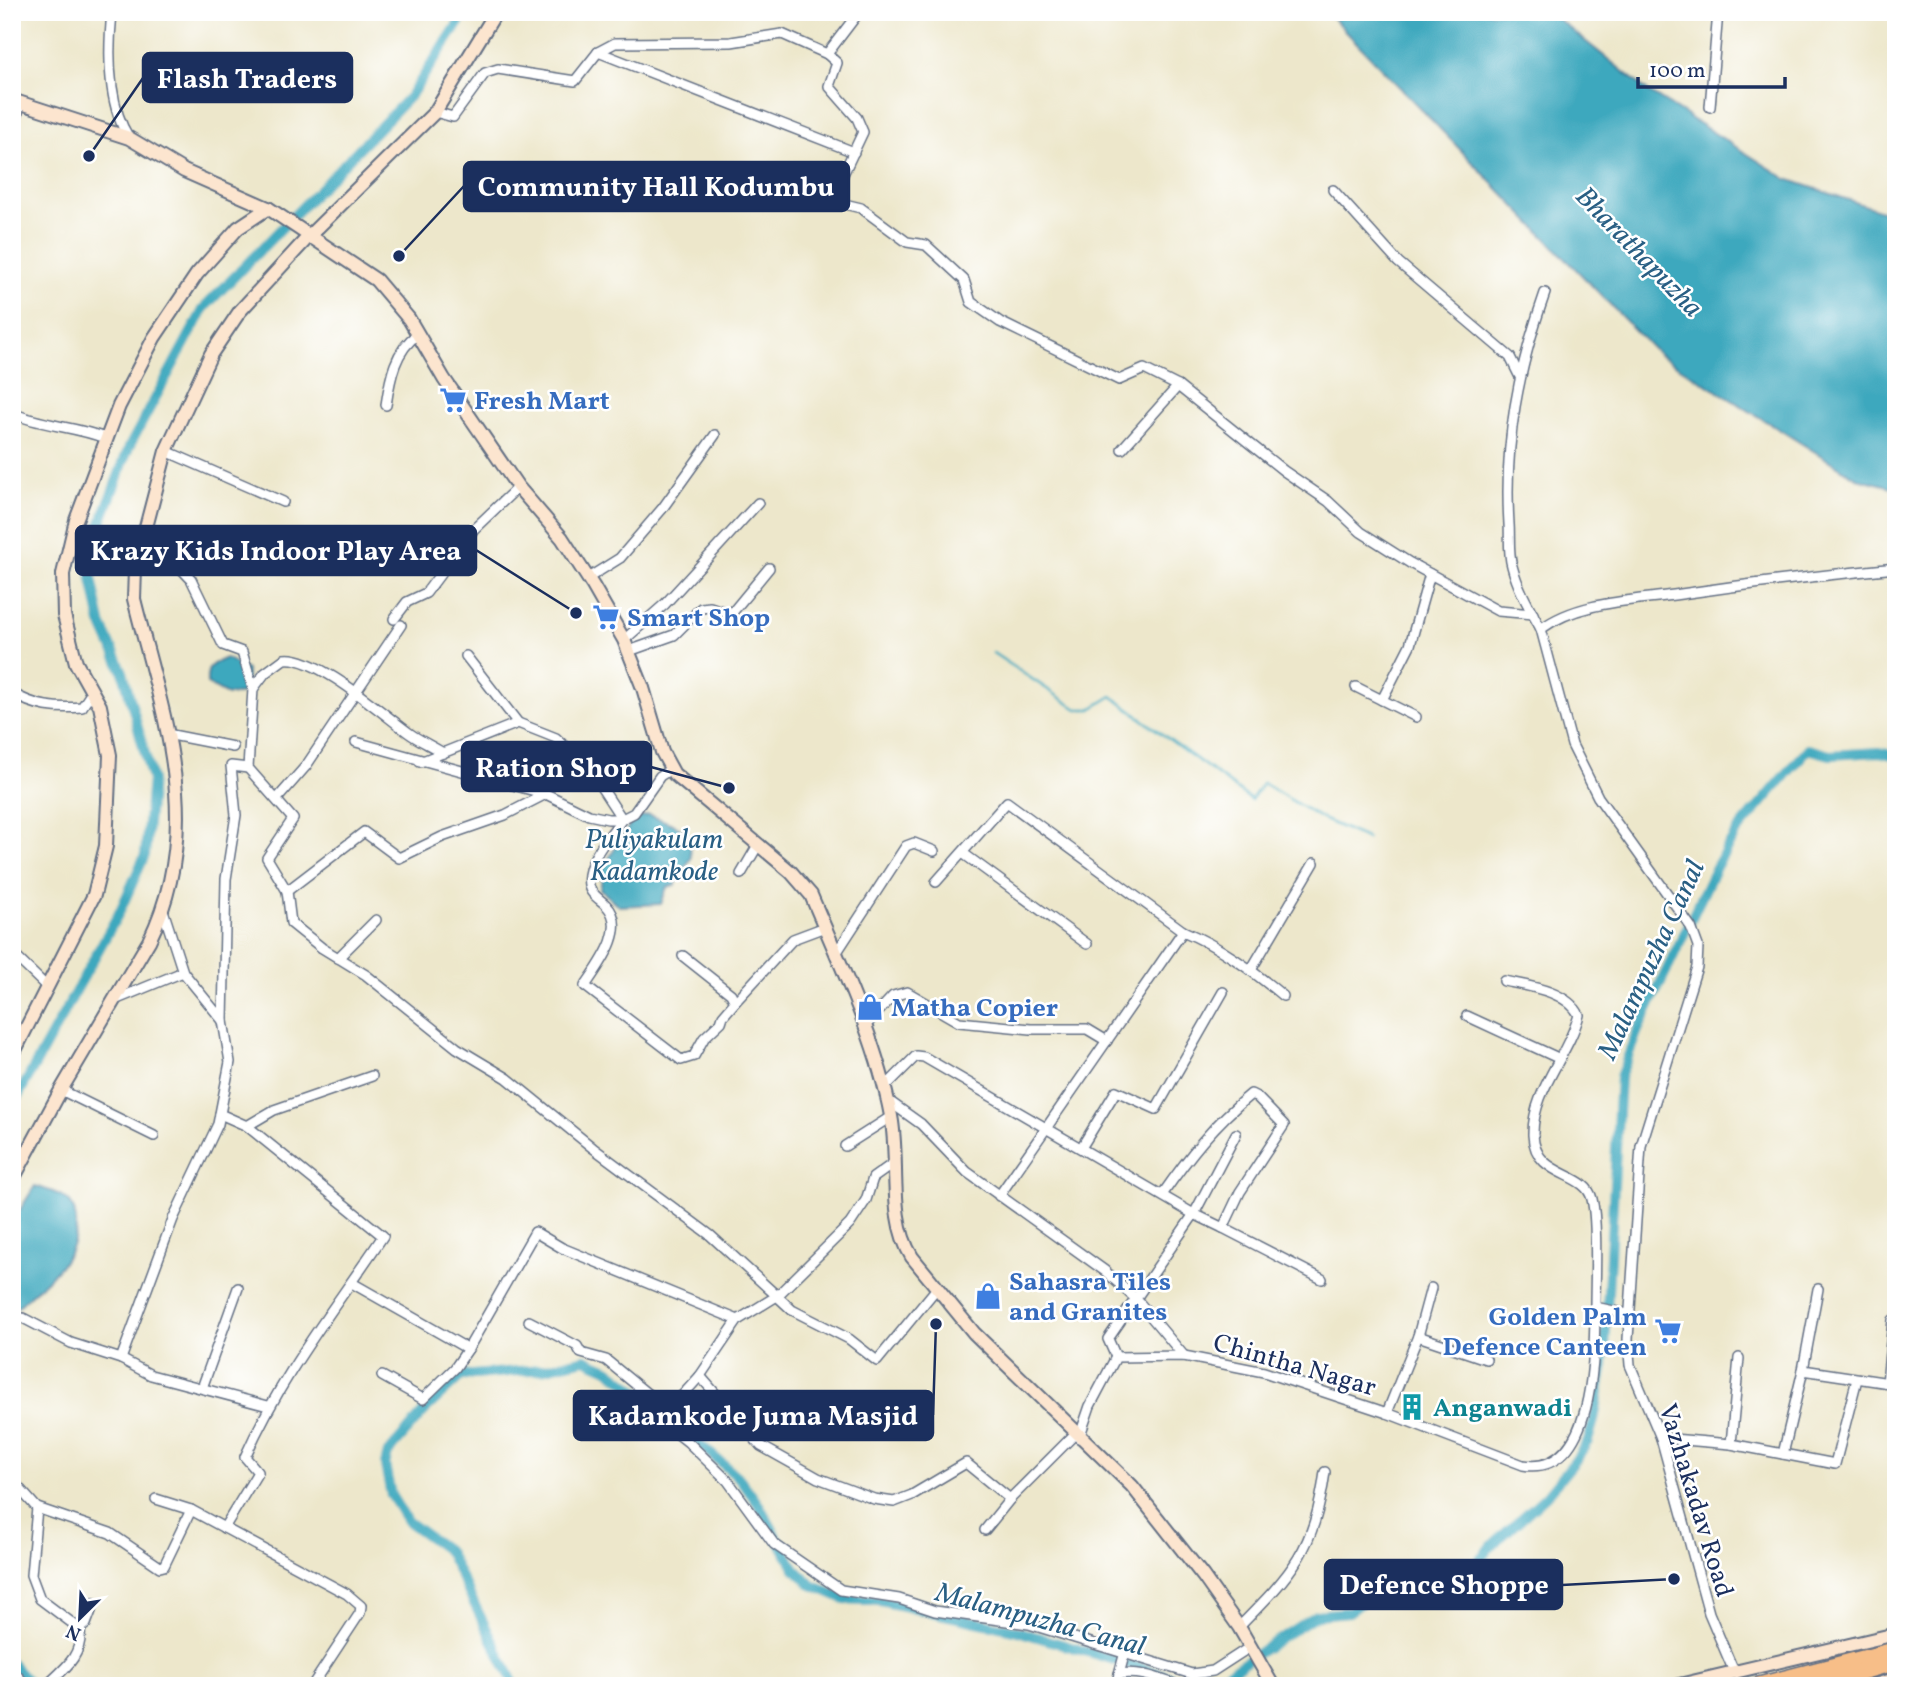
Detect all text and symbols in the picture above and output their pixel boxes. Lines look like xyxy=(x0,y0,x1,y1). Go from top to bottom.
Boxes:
scale bar xyxy=(1638,46,1786,90)
callout: Flash Traders xyxy=(143,53,352,102)
text: 100 m xyxy=(1649,57,1706,86)
text: Flash Traders xyxy=(157,61,337,100)
callout: Community Hall Kodumbu xyxy=(464,162,849,211)
text: Community Hall Kodumbu xyxy=(478,169,834,208)
water label: Bharathapuzha xyxy=(1566,179,1711,327)
place label: Fresh Mart xyxy=(474,384,610,420)
supermarket icon: Fresh Mart xyxy=(438,385,468,415)
callout: Krazy Kids Indoor Play Area xyxy=(76,526,476,575)
text: Krazy Kids Indoor Play Area xyxy=(90,533,462,572)
place label: Smart Shop xyxy=(627,601,770,637)
supermarket icon: Smart Shop xyxy=(591,602,621,632)
callout: Ration Shop xyxy=(462,742,651,791)
text: Ration Shop xyxy=(475,750,637,789)
water label: Puliyakulam Kadamkode xyxy=(585,821,723,892)
water label: Malampuzha Canal xyxy=(1589,854,1716,1067)
place label: Matha Copier xyxy=(891,991,1058,1027)
shop icon: Matha Copier xyxy=(855,992,885,1022)
place label: Sahasra Tiles and Granites xyxy=(1009,1265,1171,1331)
shop icon: Sahasra Tiles and Granites xyxy=(973,1281,1003,1311)
place label: Golden Palm Defence Canteen xyxy=(1443,1300,1647,1366)
supermarket icon: Golden Palm Defence Canteen xyxy=(1653,1316,1683,1346)
street label: Chintha Nagar xyxy=(1209,1325,1380,1406)
callout: Kadamkode Juma Masjid xyxy=(574,1391,933,1440)
place label: Anganwadi xyxy=(1433,1391,1572,1427)
building icon: Anganwadi xyxy=(1397,1392,1427,1422)
text: Kadamkode Juma Masjid xyxy=(588,1398,918,1437)
street label: Vazhakadav Road xyxy=(1649,1399,1742,1602)
callout: Defence Shoppe xyxy=(1325,1560,1562,1609)
text: Defence Shoppe xyxy=(1339,1567,1549,1606)
water label: Malampuzha Canal xyxy=(930,1573,1150,1667)
north arrow xyxy=(46,1582,116,1652)
text: N xyxy=(62,1617,85,1646)

